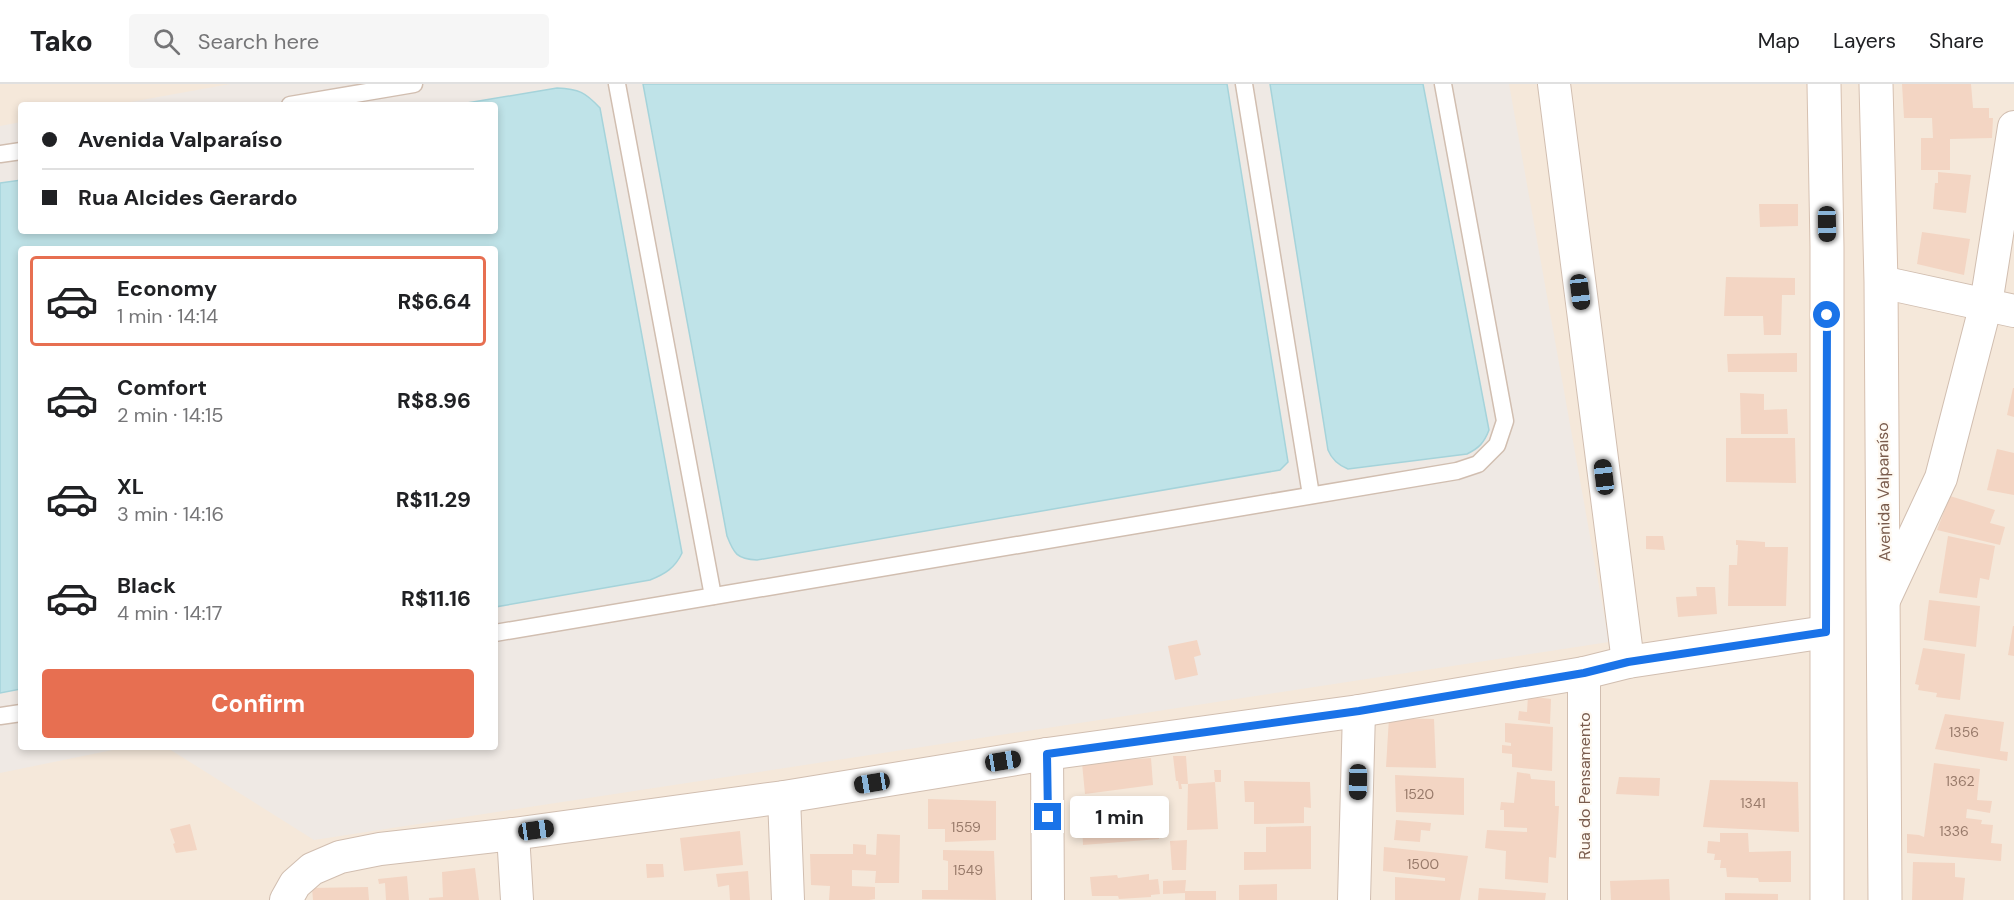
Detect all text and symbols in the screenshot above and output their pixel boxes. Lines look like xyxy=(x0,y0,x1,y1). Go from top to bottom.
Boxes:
search box xyxy=(129,14,549,68)
text: Tako xyxy=(30,23,93,60)
icon: search xyxy=(150,25,183,58)
text: Search here xyxy=(198,27,319,56)
text: Map xyxy=(1758,27,1800,55)
text: Layers xyxy=(1833,27,1896,55)
text: Share xyxy=(1929,27,1984,55)
text: Avenida Valparaíso xyxy=(78,125,283,154)
text: Rua Alcides Gerardo xyxy=(78,183,298,212)
car xyxy=(1818,206,1836,242)
car xyxy=(1569,273,1591,311)
icon: car xyxy=(45,274,99,328)
text: Economy xyxy=(117,274,217,303)
text: R$6.64 xyxy=(397,287,471,316)
route start xyxy=(1813,301,1840,328)
text: 1 min · 14:14 xyxy=(117,303,218,329)
icon: car xyxy=(45,373,99,427)
text: Comfort xyxy=(117,373,207,402)
text: R$8.96 xyxy=(397,386,471,415)
text: 2 min · 14:15 xyxy=(117,402,223,428)
street label: Avenida Valparaíso xyxy=(1872,422,1895,562)
car xyxy=(1593,458,1615,496)
icon: car xyxy=(45,472,99,526)
text: XL xyxy=(117,472,144,501)
text: R$11.29 xyxy=(396,485,471,514)
text: 3 min · 14:16 xyxy=(117,501,224,527)
icon: car xyxy=(45,571,99,625)
text: Black xyxy=(117,571,176,600)
text: R$11.16 xyxy=(401,584,471,613)
text: 4 min · 14:17 xyxy=(117,600,223,626)
button: Confirm xyxy=(42,669,474,738)
street label: Rua do Pensamento xyxy=(1574,712,1595,860)
house number: 1356 xyxy=(1949,723,1979,741)
car xyxy=(984,749,1022,773)
car xyxy=(1349,764,1367,800)
car xyxy=(853,771,891,795)
house number: 1362 xyxy=(1945,772,1975,790)
house number: 1520 xyxy=(1404,785,1434,803)
house number: 1341 xyxy=(1740,794,1766,812)
callout: 1 min xyxy=(1069,796,1168,838)
route end xyxy=(1034,803,1061,830)
text: 1 min xyxy=(1095,804,1144,830)
house number: 1559 xyxy=(951,818,981,836)
car xyxy=(517,819,555,841)
house number: 1336 xyxy=(1939,822,1969,840)
house number: 1500 xyxy=(1407,855,1439,873)
house number: 1549 xyxy=(953,861,983,879)

